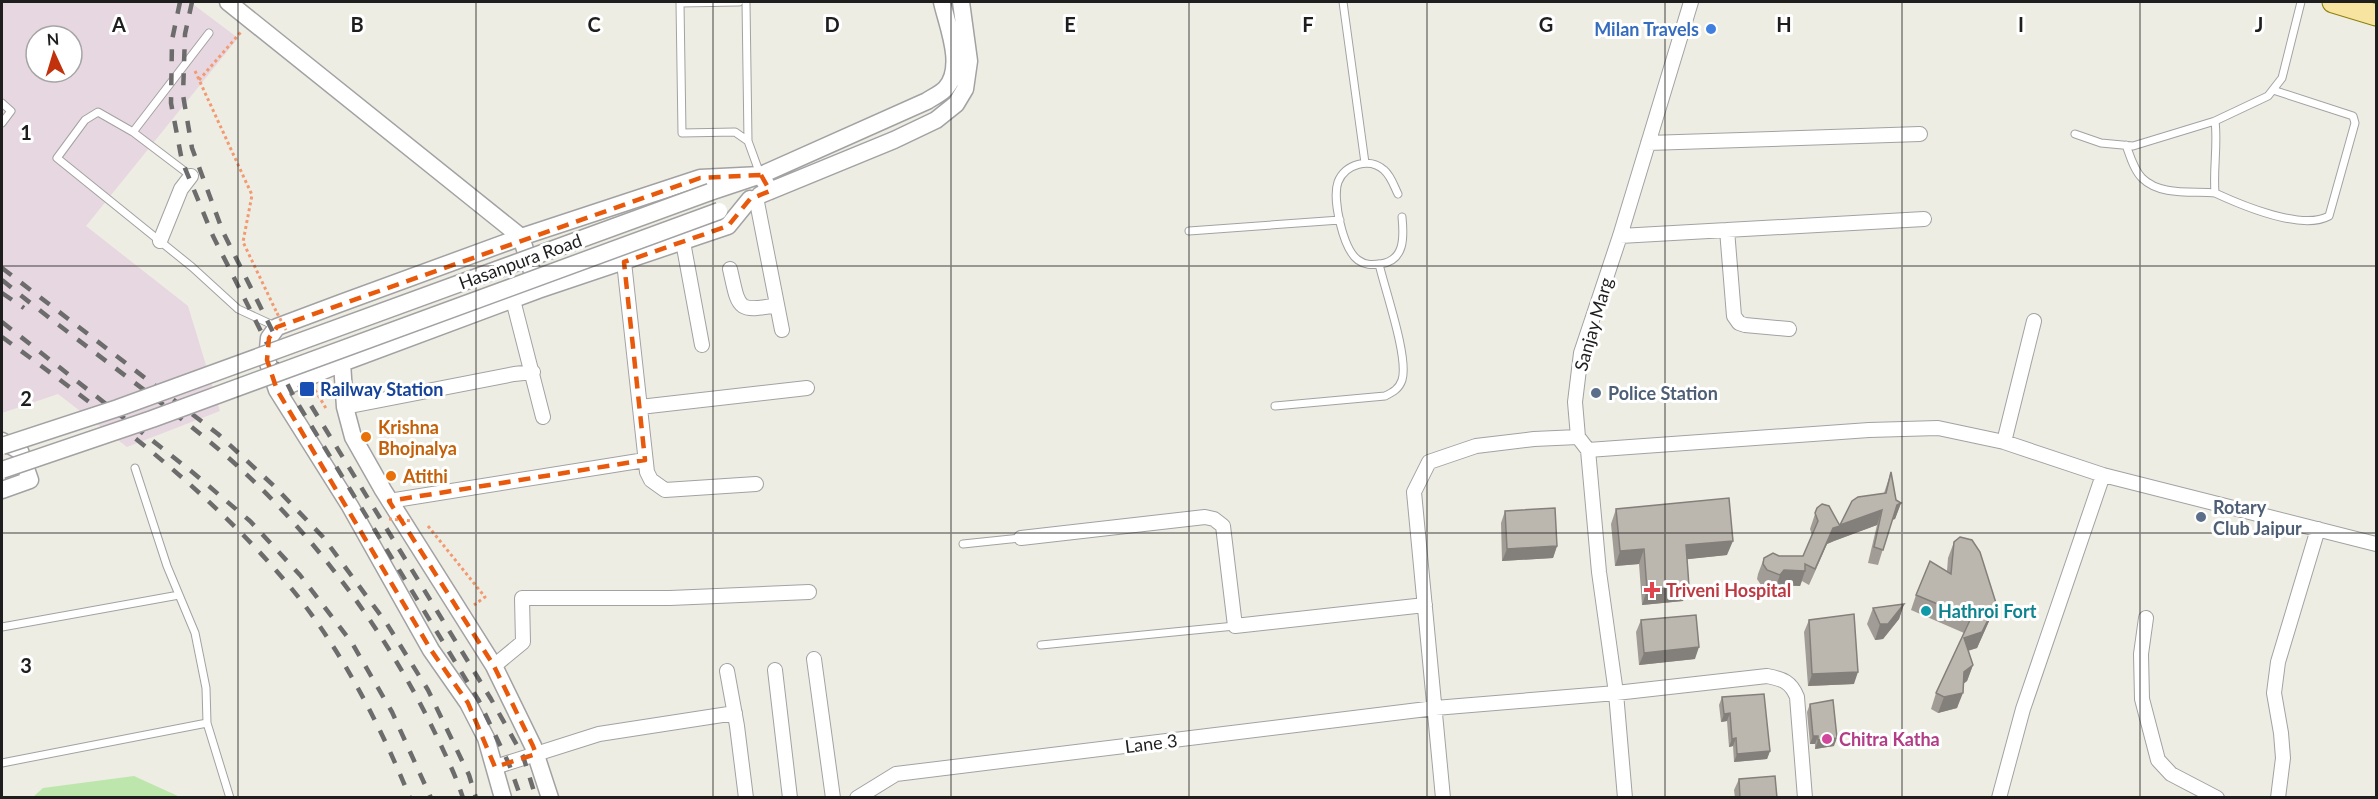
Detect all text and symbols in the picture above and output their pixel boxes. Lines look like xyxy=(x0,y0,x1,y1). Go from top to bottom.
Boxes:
text: A xyxy=(111,12,126,36)
text: B xyxy=(350,12,364,36)
text: C xyxy=(587,12,601,36)
text: D xyxy=(824,12,840,36)
text: E xyxy=(1064,12,1076,36)
text: F xyxy=(1302,12,1314,36)
text: G xyxy=(1539,12,1553,36)
text: H xyxy=(1776,12,1792,36)
text: I xyxy=(2018,12,2024,36)
text: J xyxy=(2255,12,2263,36)
place label: Milan Travels xyxy=(1594,18,1699,40)
marker: Milan Travels xyxy=(1704,22,1718,36)
north arrow xyxy=(24,24,84,84)
text: N xyxy=(46,29,60,48)
text: 1 xyxy=(20,120,32,144)
street label: Hasanpura Road xyxy=(456,229,584,293)
street label: Sanjay Marg xyxy=(1569,275,1617,373)
place label: Railway Station xyxy=(320,378,444,400)
marker: Railway Station xyxy=(298,380,316,398)
place label: Police Station xyxy=(1608,382,1718,404)
text: 2 xyxy=(20,386,32,410)
marker: Police Station xyxy=(1589,386,1603,400)
place label: Krishna Bhojnalya xyxy=(378,416,457,459)
marker: Krishna Bhojnalya xyxy=(359,430,373,444)
place label: Atithi xyxy=(402,465,448,487)
marker: Atithi xyxy=(384,469,398,483)
place label: Rotary Club Jaipur xyxy=(2213,496,2302,539)
marker: Rotary Club Jaipur xyxy=(2194,510,2208,524)
place label: Triveni Hospital xyxy=(1666,579,1791,601)
marker: Triveni Hospital xyxy=(1643,581,1661,599)
place label: Hathroi Fort xyxy=(1938,600,2037,622)
marker: Hathroi Fort xyxy=(1919,604,1933,618)
text: 3 xyxy=(20,653,32,677)
place label: Chitra Katha xyxy=(1839,728,1940,750)
street label: Lane 3 xyxy=(1123,729,1179,757)
marker: Chitra Katha xyxy=(1820,732,1834,746)

